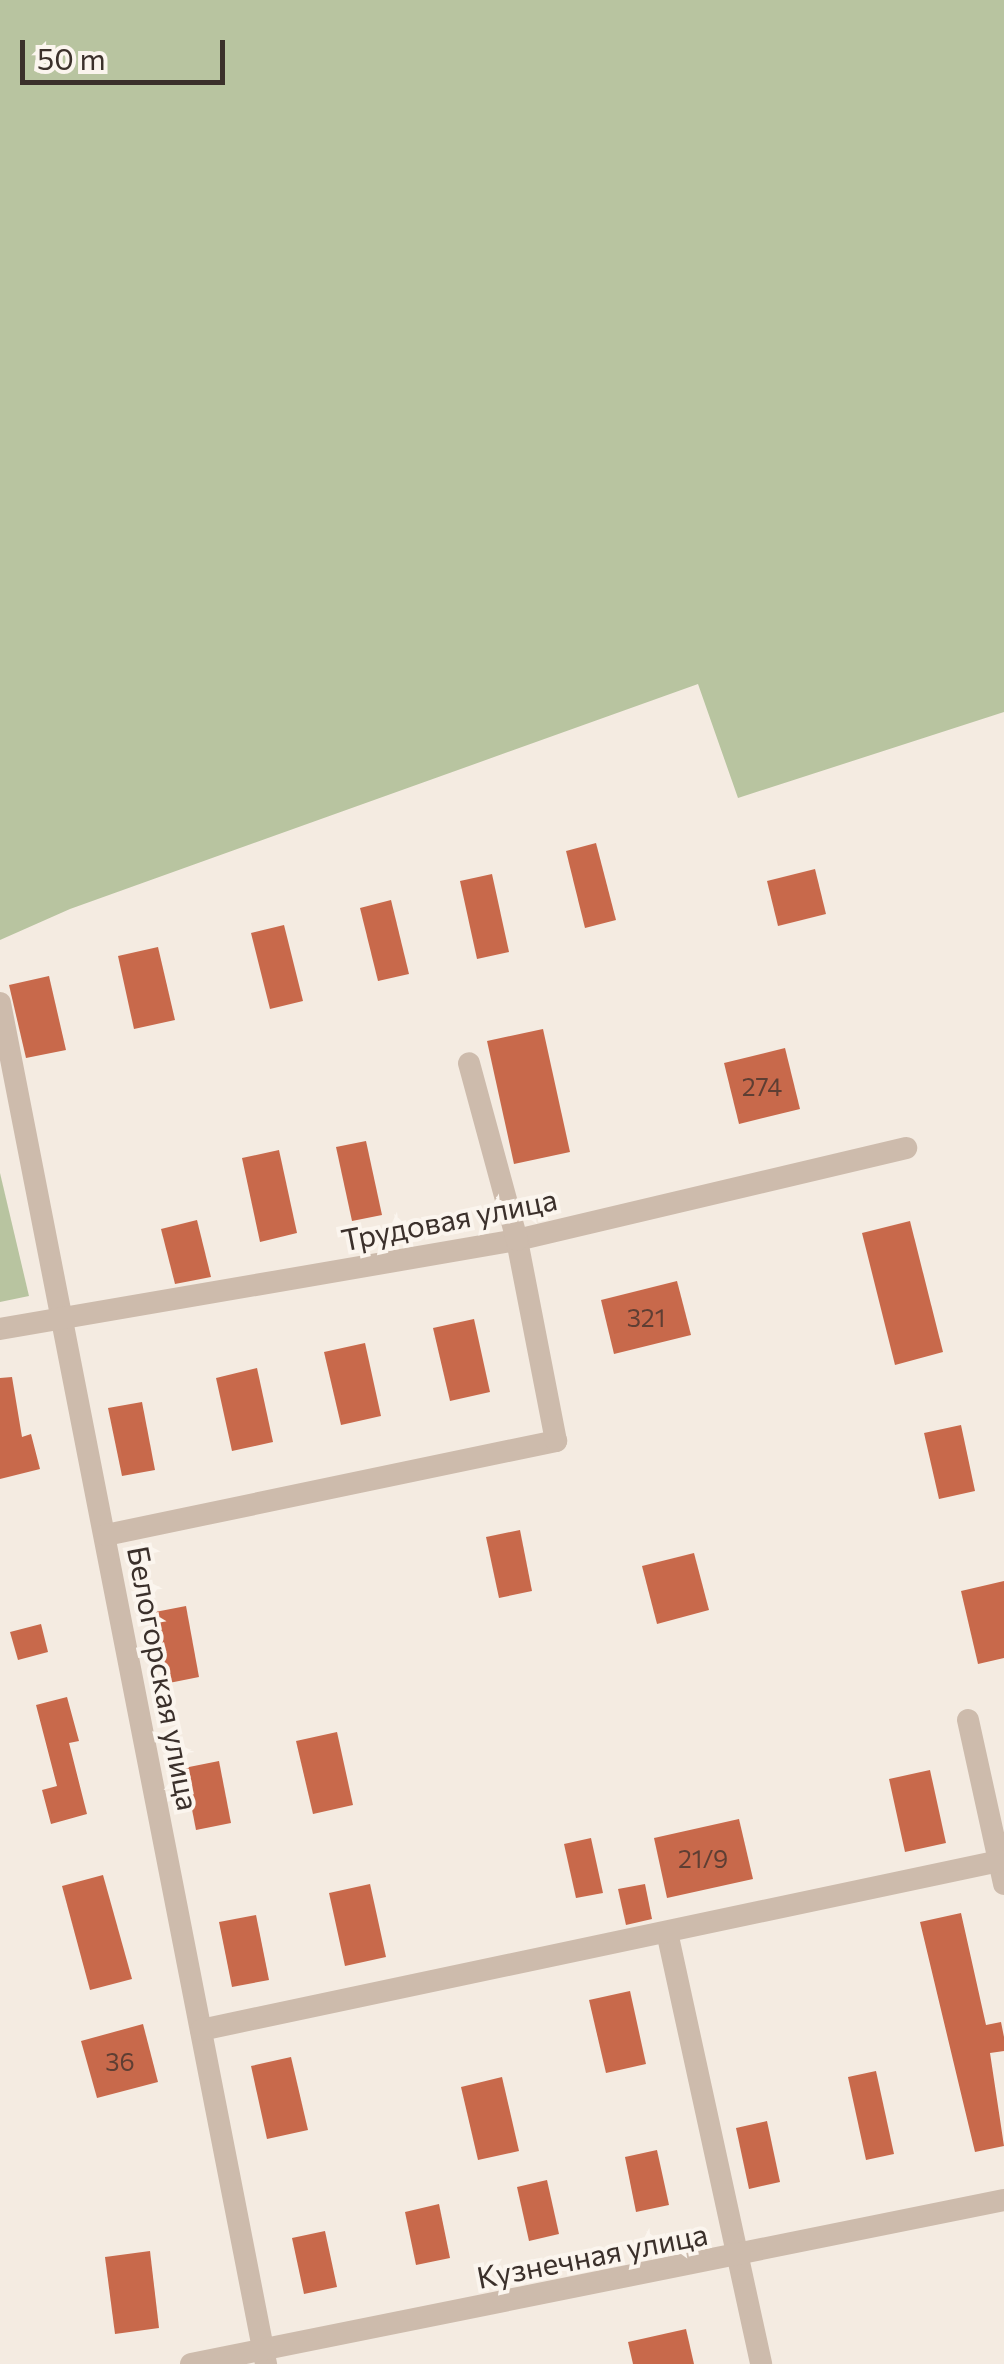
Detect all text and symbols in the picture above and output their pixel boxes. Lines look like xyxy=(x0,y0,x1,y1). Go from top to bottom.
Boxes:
scale bar xyxy=(25,20,230,82)
text: 50 m xyxy=(37,39,106,76)
house number: 274 xyxy=(742,1071,782,1101)
street label: Трудовая улица xyxy=(338,1180,560,1258)
house number: 321 xyxy=(627,1302,665,1332)
street label: Белогорская улица xyxy=(121,1543,207,1813)
house number: 21/9 xyxy=(678,1843,728,1873)
house number: 36 xyxy=(105,2046,135,2076)
street label: Кузнечная улица xyxy=(474,2215,710,2295)

